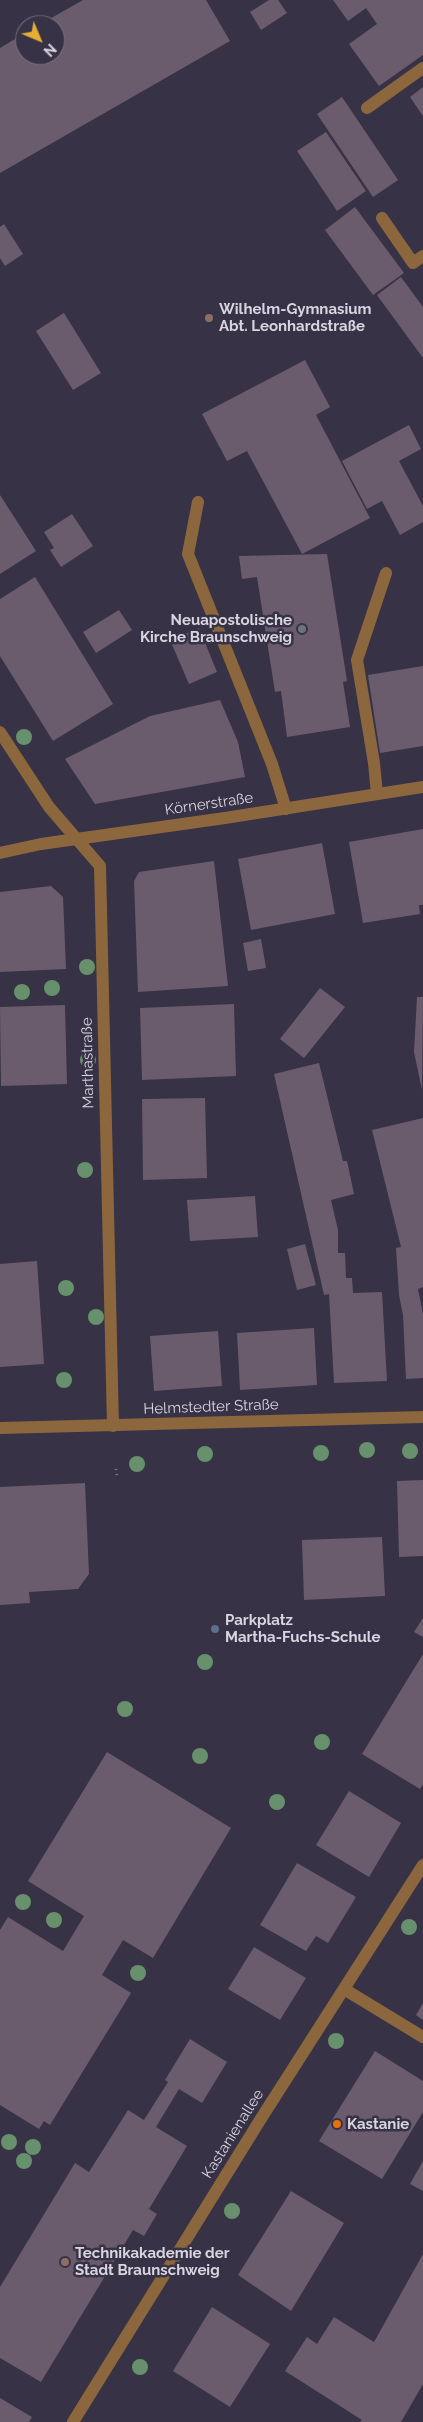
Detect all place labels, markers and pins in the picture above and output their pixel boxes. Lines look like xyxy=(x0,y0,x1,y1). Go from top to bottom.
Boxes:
place label: Wilhelm-Gymnasium Abt. Leonhardstraße xyxy=(219,300,371,335)
marker: Wilhelm-Gymnasium Abt. Leonhardstraße xyxy=(203,312,215,324)
place label: Neuapostolische Kirche Braunschweig xyxy=(140,611,292,646)
marker: Neuapostolische Kirche Braunschweig xyxy=(296,623,308,635)
place label: Parkplatz Martha-Fuchs-Schule xyxy=(225,1611,380,1646)
marker: Parkplatz Martha-Fuchs-Schule xyxy=(209,1623,221,1635)
place label: Kastanie xyxy=(347,2115,409,2133)
marker: Kastanie xyxy=(331,2118,343,2130)
place label: Technikakademie der Stadt Braunschweig xyxy=(75,2244,230,2279)
marker: Technikakademie der Stadt Braunschweig xyxy=(59,2256,71,2268)

